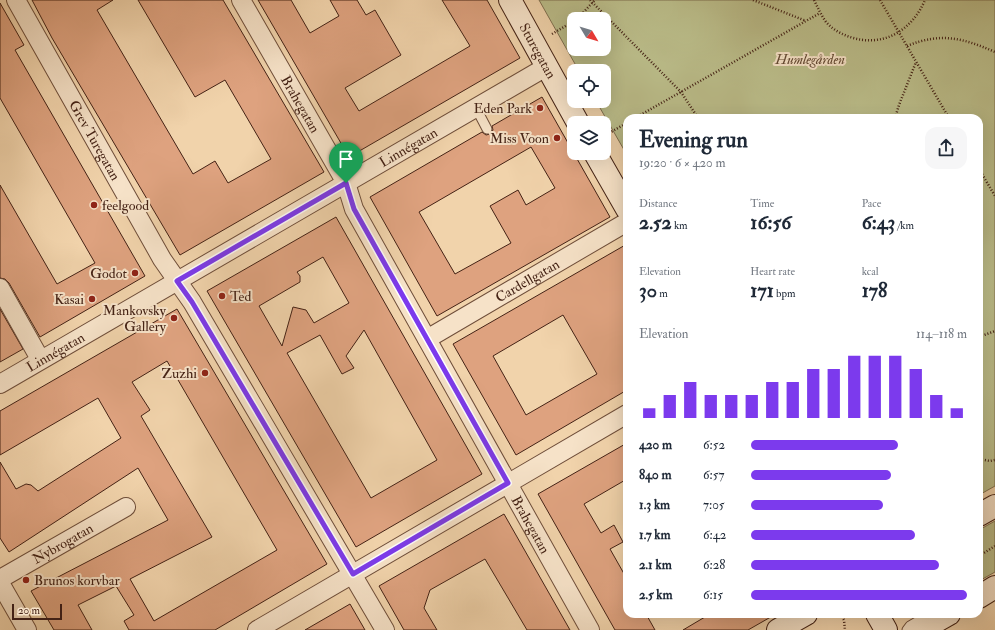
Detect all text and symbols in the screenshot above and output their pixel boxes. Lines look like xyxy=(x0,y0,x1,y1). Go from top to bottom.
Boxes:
north arrow xyxy=(567,12,611,56)
map controls xyxy=(567,12,611,160)
street label: Sturegatan xyxy=(516,20,560,81)
park label: Humlegården xyxy=(774,51,845,68)
button: locate xyxy=(567,64,611,108)
street label: Brahegatan xyxy=(278,72,324,136)
street label: Grev Turegatan xyxy=(66,97,124,183)
place label: Eden Park xyxy=(474,100,532,117)
marker: Eden Park xyxy=(535,103,545,113)
button: layers xyxy=(567,116,611,160)
street label: Linnégatan xyxy=(376,123,440,171)
text: Evening run xyxy=(639,126,748,154)
button: share xyxy=(925,127,967,169)
place label: Miss Voon xyxy=(490,130,549,147)
marker: Miss Voon xyxy=(552,133,562,143)
pin xyxy=(329,142,363,183)
icon: arrive xyxy=(335,148,357,170)
text: 19:20 · 6 × 420 m xyxy=(639,155,726,171)
place label: feelgood xyxy=(102,197,149,214)
text: Distance xyxy=(639,197,677,210)
text: Time xyxy=(750,197,774,210)
text: Pace xyxy=(862,197,881,210)
marker: feelgood xyxy=(89,200,99,210)
text: 2.52 xyxy=(639,210,672,235)
text: 16:56 xyxy=(750,210,791,235)
text: 6:43 xyxy=(862,210,895,235)
text: km xyxy=(672,219,688,232)
text: /km xyxy=(895,219,914,232)
street label: Cardellgatan xyxy=(492,255,562,306)
place label: Godot xyxy=(90,265,127,282)
text: Elevation xyxy=(639,265,681,278)
text: Heart rate xyxy=(750,265,795,278)
text: kcal xyxy=(862,265,879,278)
marker: Godot xyxy=(130,268,140,278)
text: 30 xyxy=(639,278,657,303)
text: 171 xyxy=(750,278,774,303)
text: 178 xyxy=(862,278,887,303)
text: m xyxy=(657,287,668,300)
text: bpm xyxy=(774,287,796,300)
place label: Ted xyxy=(230,288,251,305)
place label: Kasai xyxy=(54,291,84,308)
marker: Ted xyxy=(217,291,227,301)
marker: Kasai xyxy=(87,294,97,304)
place label: Mankovsky Gallery xyxy=(103,302,167,336)
marker: Mankovsky Gallery xyxy=(169,313,179,323)
text: Elevation xyxy=(639,326,689,342)
text: 114–118 m xyxy=(916,326,967,342)
street label: Linnégatan xyxy=(23,328,87,375)
place label: Zuzhi xyxy=(161,365,197,382)
marker: Zuzhi xyxy=(200,368,210,378)
text: 420 m xyxy=(639,437,672,453)
text: 6:52 xyxy=(703,437,725,453)
text: 840 m xyxy=(639,467,672,483)
text: 6:57 xyxy=(703,467,724,483)
street label: Brahegatan xyxy=(508,493,554,556)
text: 1.3 km xyxy=(639,497,670,513)
text: 7:05 xyxy=(703,497,725,513)
street label: Nybrogatan xyxy=(29,519,96,567)
text: 1.7 km xyxy=(639,527,671,543)
text: 6:42 xyxy=(703,527,726,543)
text: 2.1 km xyxy=(639,557,672,573)
text: 6:28 xyxy=(703,557,725,573)
place label: Brunos korvbar xyxy=(34,572,120,589)
marker: Brunos korvbar xyxy=(21,575,31,585)
text: 2.5 km xyxy=(639,587,673,603)
text: 6:15 xyxy=(703,587,723,603)
scale bar xyxy=(12,602,62,621)
text: 20 m xyxy=(18,604,40,617)

